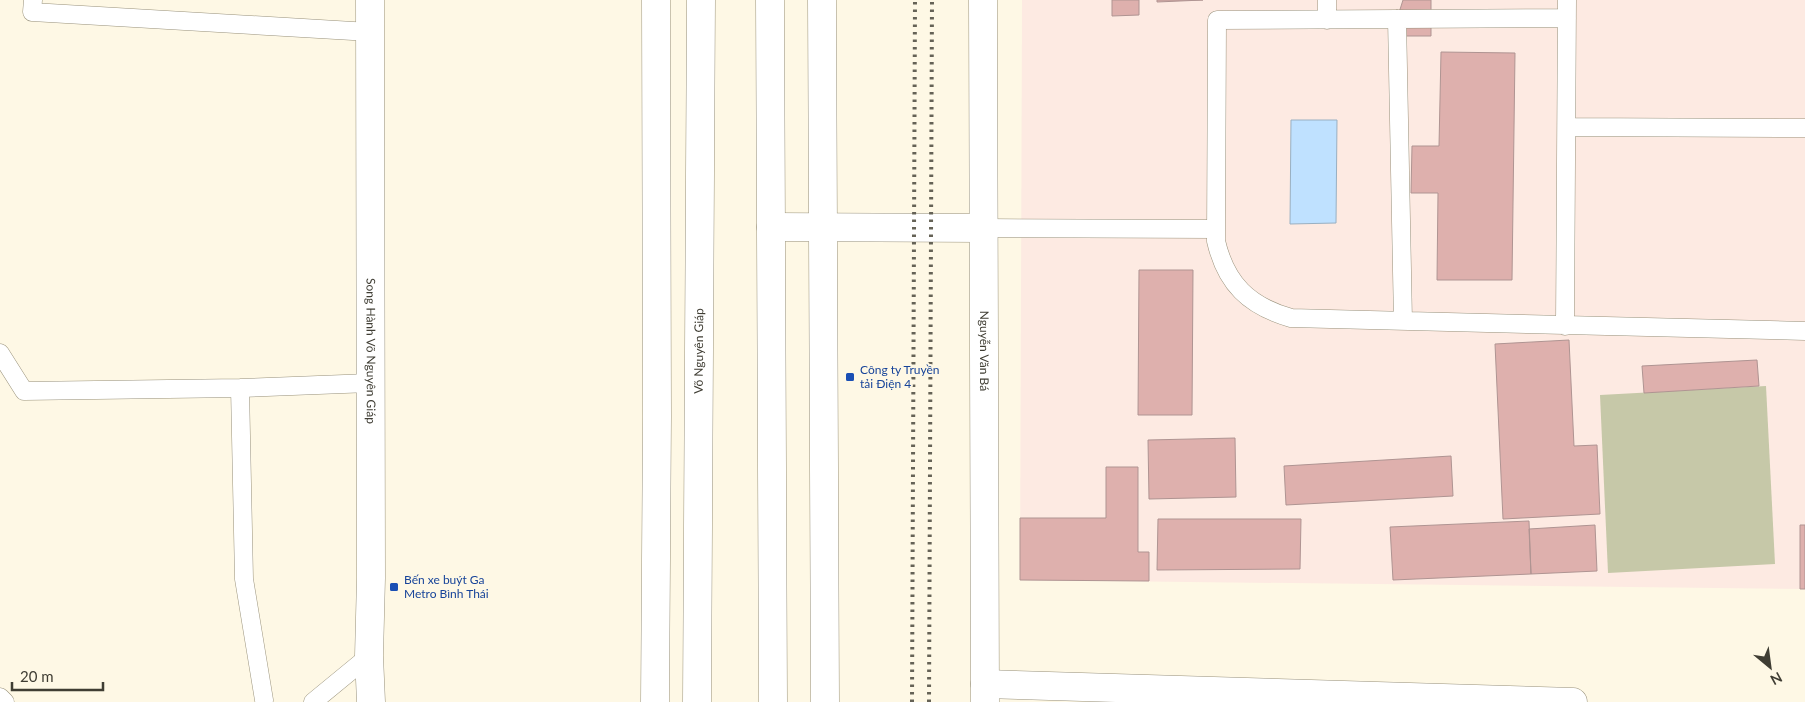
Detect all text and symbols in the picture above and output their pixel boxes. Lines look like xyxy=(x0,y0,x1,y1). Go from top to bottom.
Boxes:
street label: Song Hành Võ Nguyên Giáp xyxy=(363,278,379,424)
street label: Võ Nguyên Giáp xyxy=(691,308,706,394)
street label: Nguyễn Văn Bá xyxy=(977,311,992,391)
place label: Công ty Truyền tải Điện 4 xyxy=(860,362,940,391)
marker: Công ty Truyền tải Điện 4 xyxy=(844,371,856,383)
place label: Bến xe buýt Ga Metro Bình Thái xyxy=(404,572,489,601)
marker: Bến xe buýt Ga Metro Bình Thái xyxy=(388,581,400,593)
north arrow xyxy=(1745,642,1795,692)
scale bar xyxy=(12,660,104,692)
text: 20 m xyxy=(20,667,54,685)
text: N xyxy=(1768,669,1785,689)

